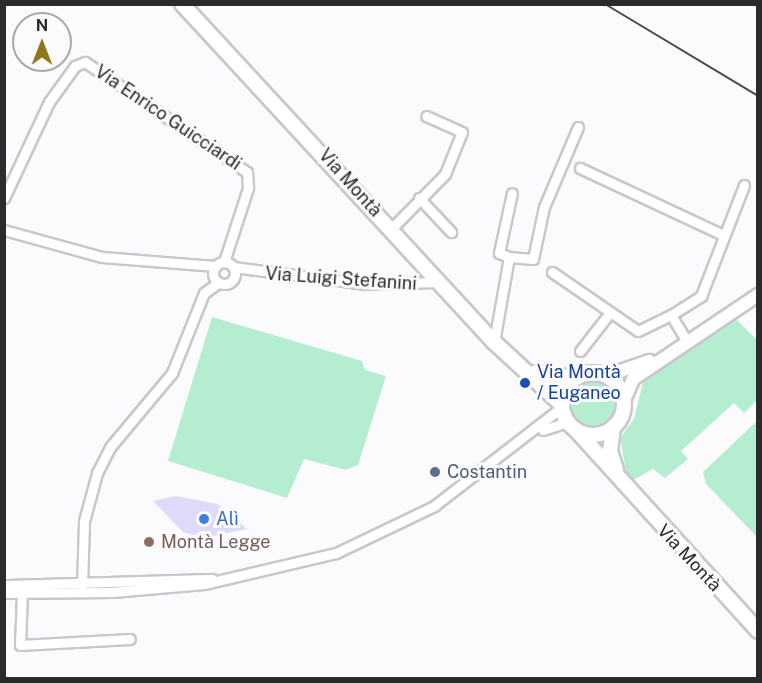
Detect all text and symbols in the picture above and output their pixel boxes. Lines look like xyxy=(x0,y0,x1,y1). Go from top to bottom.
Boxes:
north arrow xyxy=(12,12,72,72)
text: N xyxy=(36,16,48,35)
street label: Via Enrico Guicciardi xyxy=(91,61,245,175)
street label: Via Montà xyxy=(314,145,386,221)
street label: Via Luigi Stefanini xyxy=(265,263,417,295)
place label: Via Montà / Euganeo xyxy=(537,362,621,404)
marker: Via Montà / Euganeo xyxy=(518,376,532,390)
place label: Costantin xyxy=(447,461,527,483)
marker: Costantin xyxy=(428,465,442,479)
place label: Alì xyxy=(216,508,238,530)
marker: Alì xyxy=(197,512,211,526)
street label: Via Montà xyxy=(653,520,725,596)
place label: Montà Legge xyxy=(161,531,271,553)
marker: Montà Legge xyxy=(142,535,156,549)

